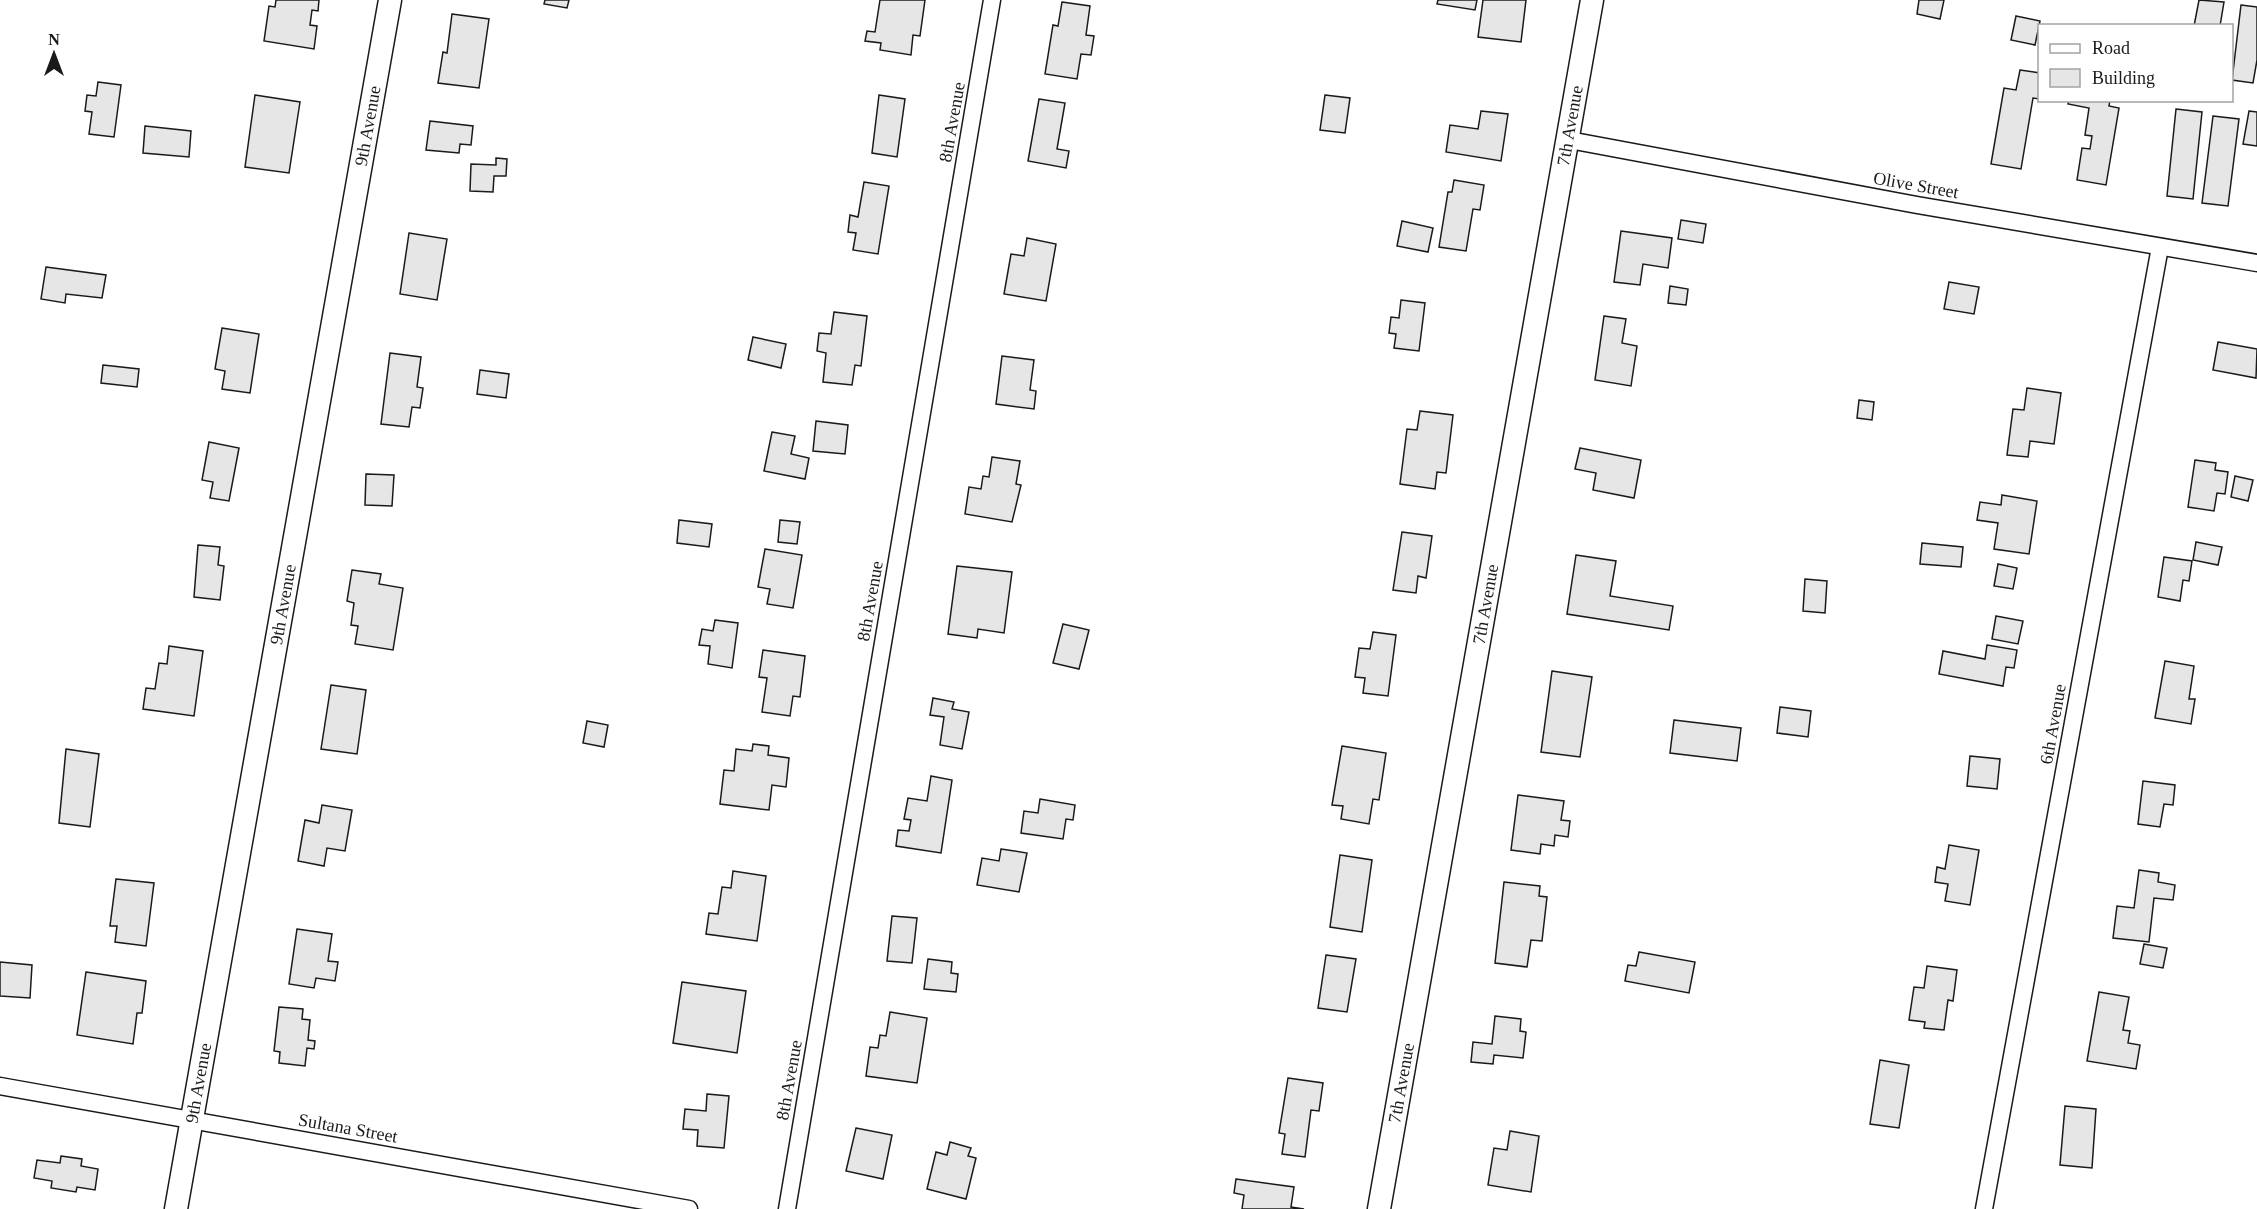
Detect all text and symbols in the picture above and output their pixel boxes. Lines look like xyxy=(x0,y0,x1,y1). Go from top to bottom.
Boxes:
north arrow xyxy=(24,24,84,84)
legend xyxy=(2038,24,2233,102)
text: N xyxy=(48,31,60,48)
text: Road xyxy=(2092,38,2130,58)
text: Building xyxy=(2092,68,2155,88)
street label: 8th Avenue xyxy=(935,80,969,164)
street label: 9th Avenue xyxy=(351,84,385,168)
street label: 7th Avenue xyxy=(1553,84,1587,167)
street label: Olive Street xyxy=(1872,168,1960,202)
street label: 8th Avenue xyxy=(853,559,887,643)
street label: 9th Avenue xyxy=(266,563,300,646)
street label: 7th Avenue xyxy=(1469,563,1502,646)
street label: 6th Avenue xyxy=(2036,682,2070,766)
street label: 8th Avenue xyxy=(772,1038,806,1122)
street label: 9th Avenue xyxy=(181,1041,215,1125)
street label: 7th Avenue xyxy=(1384,1041,1418,1125)
street label: Sultana Street xyxy=(297,1109,399,1147)

